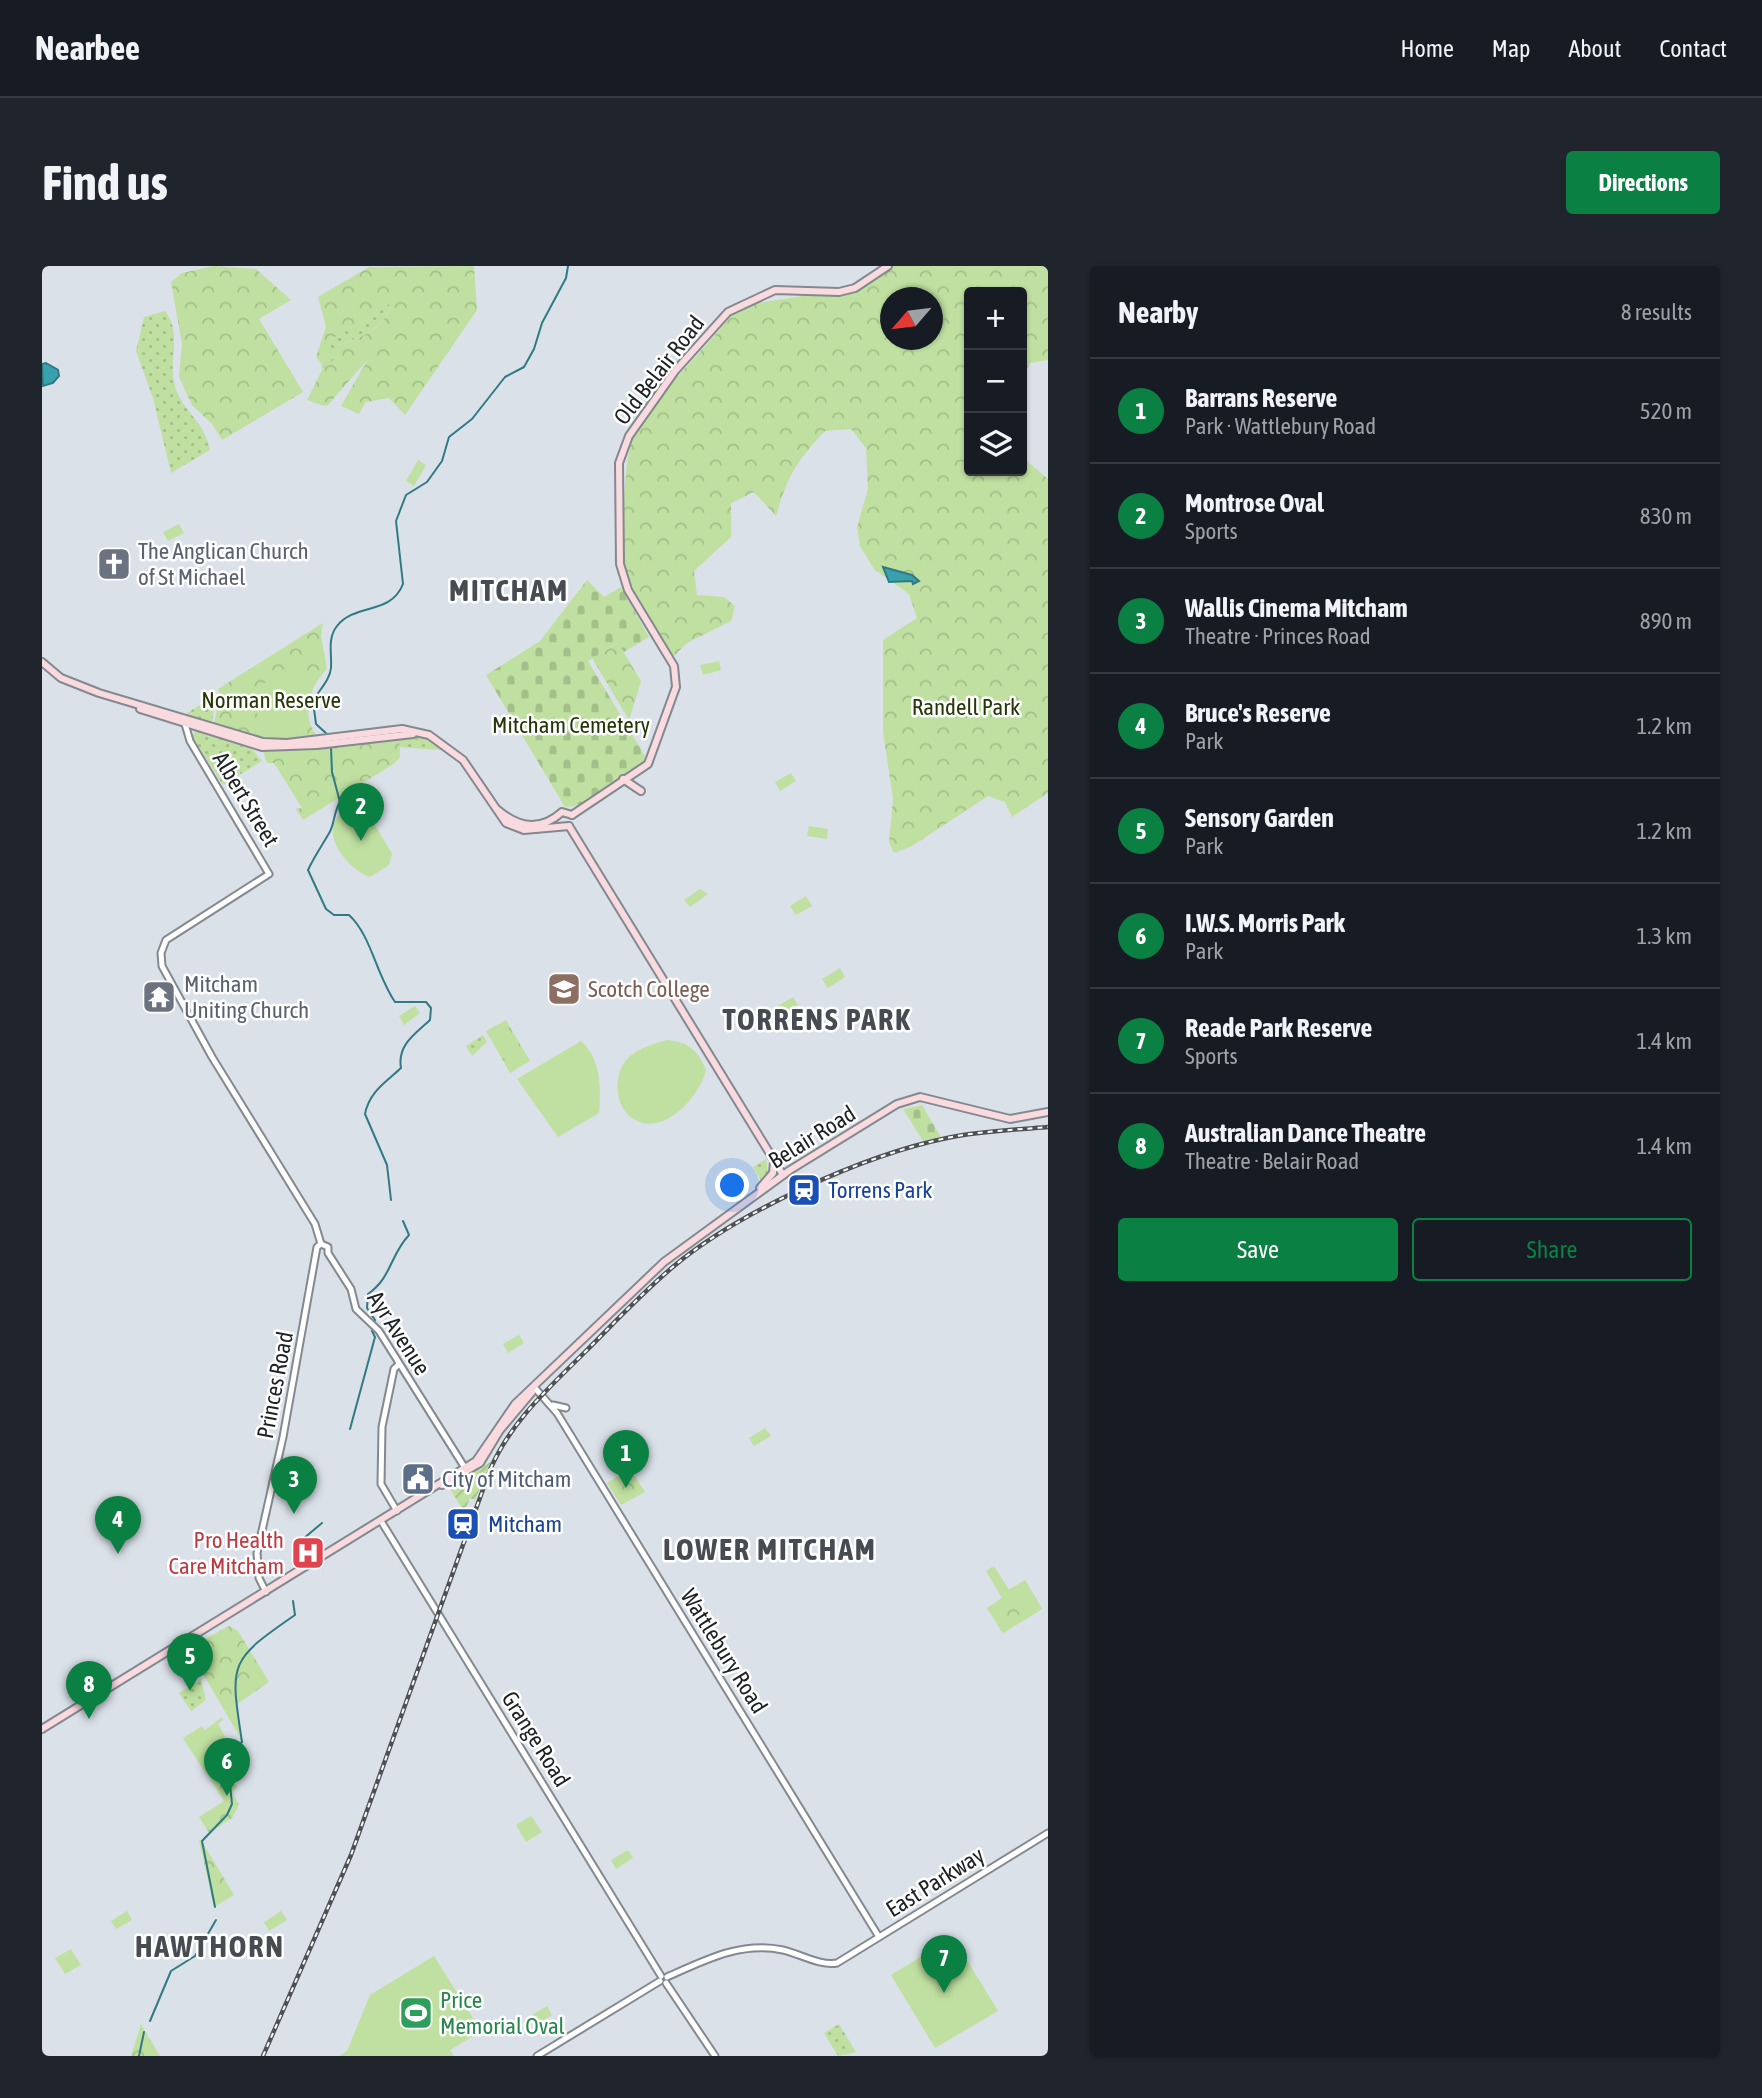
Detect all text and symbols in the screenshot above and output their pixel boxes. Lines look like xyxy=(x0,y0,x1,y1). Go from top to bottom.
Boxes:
text: Nearbee xyxy=(35,29,140,67)
text: Home xyxy=(1400,35,1454,62)
text: Map xyxy=(1492,35,1530,62)
text: About xyxy=(1568,35,1621,62)
text: Contact xyxy=(1659,35,1727,62)
button: Directions xyxy=(1566,151,1720,214)
text: Find us xyxy=(42,154,168,210)
north arrow xyxy=(880,287,943,350)
map controls xyxy=(964,287,1027,476)
button: + xyxy=(964,287,1027,350)
text: Nearby xyxy=(1118,295,1198,329)
text: 8 results xyxy=(1621,299,1692,325)
street label: Old Belair Road xyxy=(609,311,709,429)
button: − xyxy=(964,350,1027,413)
text: Barrans Reserve xyxy=(1185,383,1337,413)
text: 1 xyxy=(1136,398,1146,424)
text: 520 m xyxy=(1640,398,1692,424)
button: layers xyxy=(964,413,1027,476)
text: Park · Wattlebury Road xyxy=(1185,413,1376,439)
text: Montrose Oval xyxy=(1185,488,1324,518)
text: 2 xyxy=(1136,503,1146,529)
text: 830 m xyxy=(1640,503,1692,529)
text: Sports xyxy=(1185,518,1238,544)
place label: The Anglican Church of St Michael xyxy=(138,538,309,590)
church icon: The Anglican Church of St Michael xyxy=(95,545,133,583)
district label: MITCHAM xyxy=(449,573,569,607)
text: Wallis Cinema Mitcham xyxy=(1185,593,1408,623)
text: 3 xyxy=(1136,608,1146,634)
text: 890 m xyxy=(1640,608,1692,634)
text: Theatre · Princes Road xyxy=(1185,623,1371,649)
park label: Norman Reserve xyxy=(201,687,341,713)
park label: Randell Park xyxy=(912,694,1020,720)
text: Bruce's Reserve xyxy=(1185,698,1331,728)
park label: Mitcham Cemetery xyxy=(492,712,650,738)
text: 4 xyxy=(1136,713,1146,739)
text: 1.2 km xyxy=(1636,713,1692,739)
text: Park xyxy=(1185,728,1223,754)
street label: Albert Street xyxy=(208,747,284,851)
pin: 2 xyxy=(338,783,384,841)
text: Sensory Garden xyxy=(1185,803,1334,833)
text: 5 xyxy=(1136,818,1146,844)
text: 1.2 km xyxy=(1636,818,1692,844)
text: Park xyxy=(1185,833,1223,859)
text: I.W.S. Morris Park xyxy=(1185,908,1345,938)
text: 6 xyxy=(1136,923,1146,949)
text: 1.3 km xyxy=(1636,923,1692,949)
text: Park xyxy=(1185,938,1223,964)
school or university icon: Scotch College xyxy=(545,970,583,1008)
place label: Mitcham Uniting Church xyxy=(184,971,309,1023)
place label: Scotch College xyxy=(588,976,710,1002)
temple icon: Mitcham Uniting Church xyxy=(140,978,178,1016)
district label: TORRENS PARK xyxy=(722,1002,912,1036)
text: Reade Park Reserve xyxy=(1185,1013,1372,1043)
text: 7 xyxy=(1136,1028,1146,1054)
text: 1.4 km xyxy=(1636,1028,1692,1054)
text: Sports xyxy=(1185,1043,1238,1069)
street label: Belair Road xyxy=(764,1100,860,1174)
text: Australian Dance Theatre xyxy=(1185,1118,1426,1148)
text: 8 xyxy=(1136,1133,1146,1159)
text: 1.4 km xyxy=(1636,1133,1692,1159)
text: Theatre · Belair Road xyxy=(1185,1148,1359,1174)
your location xyxy=(715,1168,749,1202)
station icon: Torrens Park xyxy=(785,1171,823,1209)
place label: Torrens Park xyxy=(828,1177,932,1203)
button: Save xyxy=(1118,1218,1398,1281)
button: Share xyxy=(1412,1218,1692,1281)
street label: Ayr Avenue xyxy=(362,1286,436,1380)
street label: Princes Road xyxy=(252,1329,298,1441)
pin: 1 xyxy=(603,1430,649,1488)
pin: 3 xyxy=(271,1456,317,1514)
public building icon: City of Mitcham xyxy=(399,1460,437,1498)
place label: City of Mitcham xyxy=(442,1466,571,1492)
pin: 4 xyxy=(95,1496,141,1554)
station icon: Mitcham xyxy=(444,1505,482,1543)
place label: Mitcham xyxy=(488,1511,562,1537)
place label: Pro Health Care Mitcham xyxy=(169,1527,284,1579)
district label: LOWER MITCHAM xyxy=(663,1532,877,1566)
hospital icon: Pro Health Care Mitcham xyxy=(289,1534,327,1572)
street label: Wattlebury Road xyxy=(675,1584,773,1718)
pin: 5 xyxy=(167,1633,213,1691)
pin: 8 xyxy=(66,1661,112,1719)
street label: Grange Road xyxy=(497,1687,575,1791)
pin: 6 xyxy=(204,1738,250,1796)
street label: East Parkway xyxy=(881,1842,989,1922)
district label: HAWTHORN xyxy=(135,1929,285,1963)
pin: 7 xyxy=(921,1935,967,1993)
place label: Price Memorial Oval xyxy=(440,1987,565,2039)
sports icon: Price Memorial Oval xyxy=(397,1994,435,2032)

